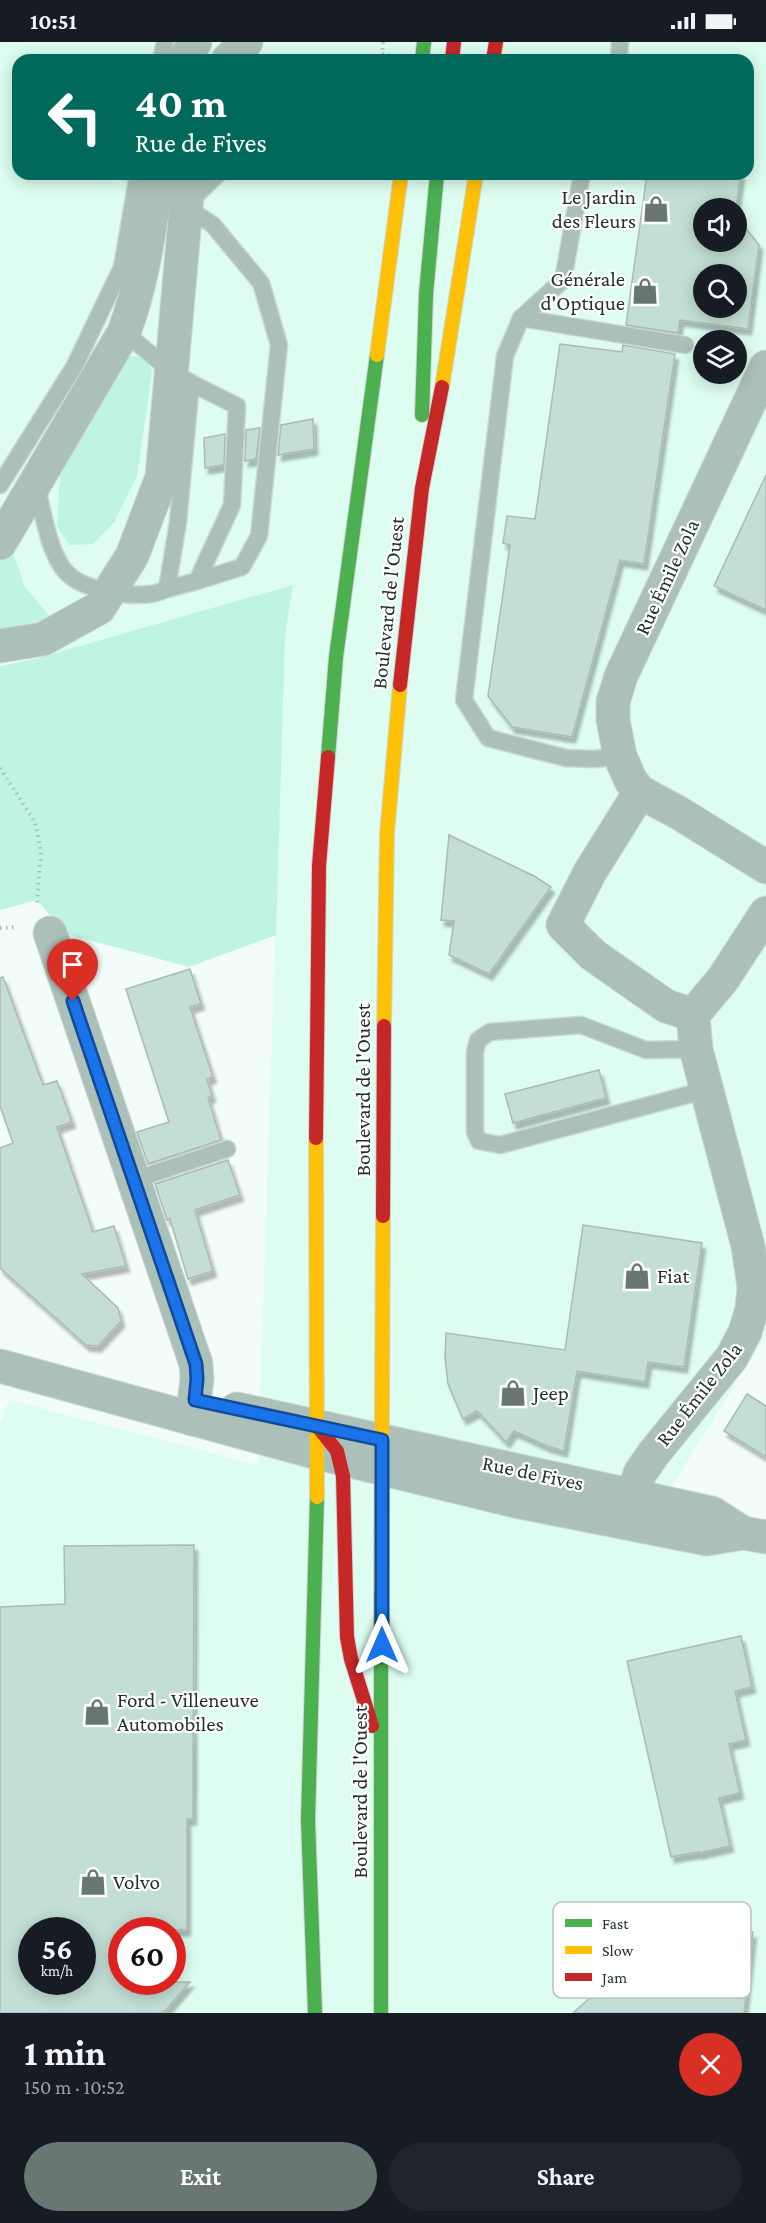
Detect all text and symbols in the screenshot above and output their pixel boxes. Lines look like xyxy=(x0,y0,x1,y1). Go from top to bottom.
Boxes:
text: 10:51 xyxy=(30,9,77,34)
icon: left xyxy=(36,78,114,156)
text: 40 m xyxy=(135,79,227,126)
text: Rue de Fives xyxy=(135,128,267,158)
place label: Le Jardin des Fleurs xyxy=(552,185,636,233)
shop icon: Le Jardin des Fleurs xyxy=(641,194,671,224)
map controls xyxy=(693,198,747,384)
button: sound xyxy=(693,198,747,252)
button: search xyxy=(693,264,747,318)
place label: Générale d'Optique xyxy=(541,267,625,315)
shop icon: Générale d'Optique xyxy=(630,276,660,306)
button: layers xyxy=(693,330,747,384)
street label: Boulevard de l'Ouest xyxy=(367,515,409,690)
street label: Rue Émile Zola xyxy=(630,515,704,639)
pin xyxy=(47,939,98,1001)
icon: arrive xyxy=(56,948,89,981)
street label: Boulevard de l'Ouest xyxy=(351,1002,375,1177)
shop icon: Fiat xyxy=(622,1261,652,1291)
place label: Fiat xyxy=(657,1264,690,1288)
street label: Rue Émile Zola xyxy=(651,1337,747,1451)
shop icon: Jeep xyxy=(498,1378,528,1408)
place label: Jeep xyxy=(531,1381,569,1405)
street label: Rue de Fives xyxy=(480,1451,586,1495)
position arrow xyxy=(350,1613,414,1677)
place label: Ford - Villeneuve Automobiles xyxy=(117,1688,259,1736)
shop icon: Ford - Villeneuve Automobiles xyxy=(82,1697,112,1727)
street label: Boulevard de l'Ouest xyxy=(348,1704,372,1879)
shop icon: Volvo xyxy=(78,1867,108,1897)
place label: Volvo xyxy=(113,1870,160,1894)
legend xyxy=(553,1902,751,1998)
text: Fast xyxy=(602,1915,629,1932)
speed limit sign: 60 xyxy=(108,1917,186,1995)
text: 56 xyxy=(41,1932,73,1965)
text: Slow xyxy=(602,1942,634,1959)
text: km/h xyxy=(41,1963,73,1979)
text: Jam xyxy=(600,1969,627,1987)
text: 1 min xyxy=(24,2033,106,2073)
button: close xyxy=(679,2033,742,2096)
text: 150 m · 10:52 xyxy=(24,2076,125,2098)
button: Exit xyxy=(24,2142,377,2211)
button: Share xyxy=(389,2142,742,2211)

